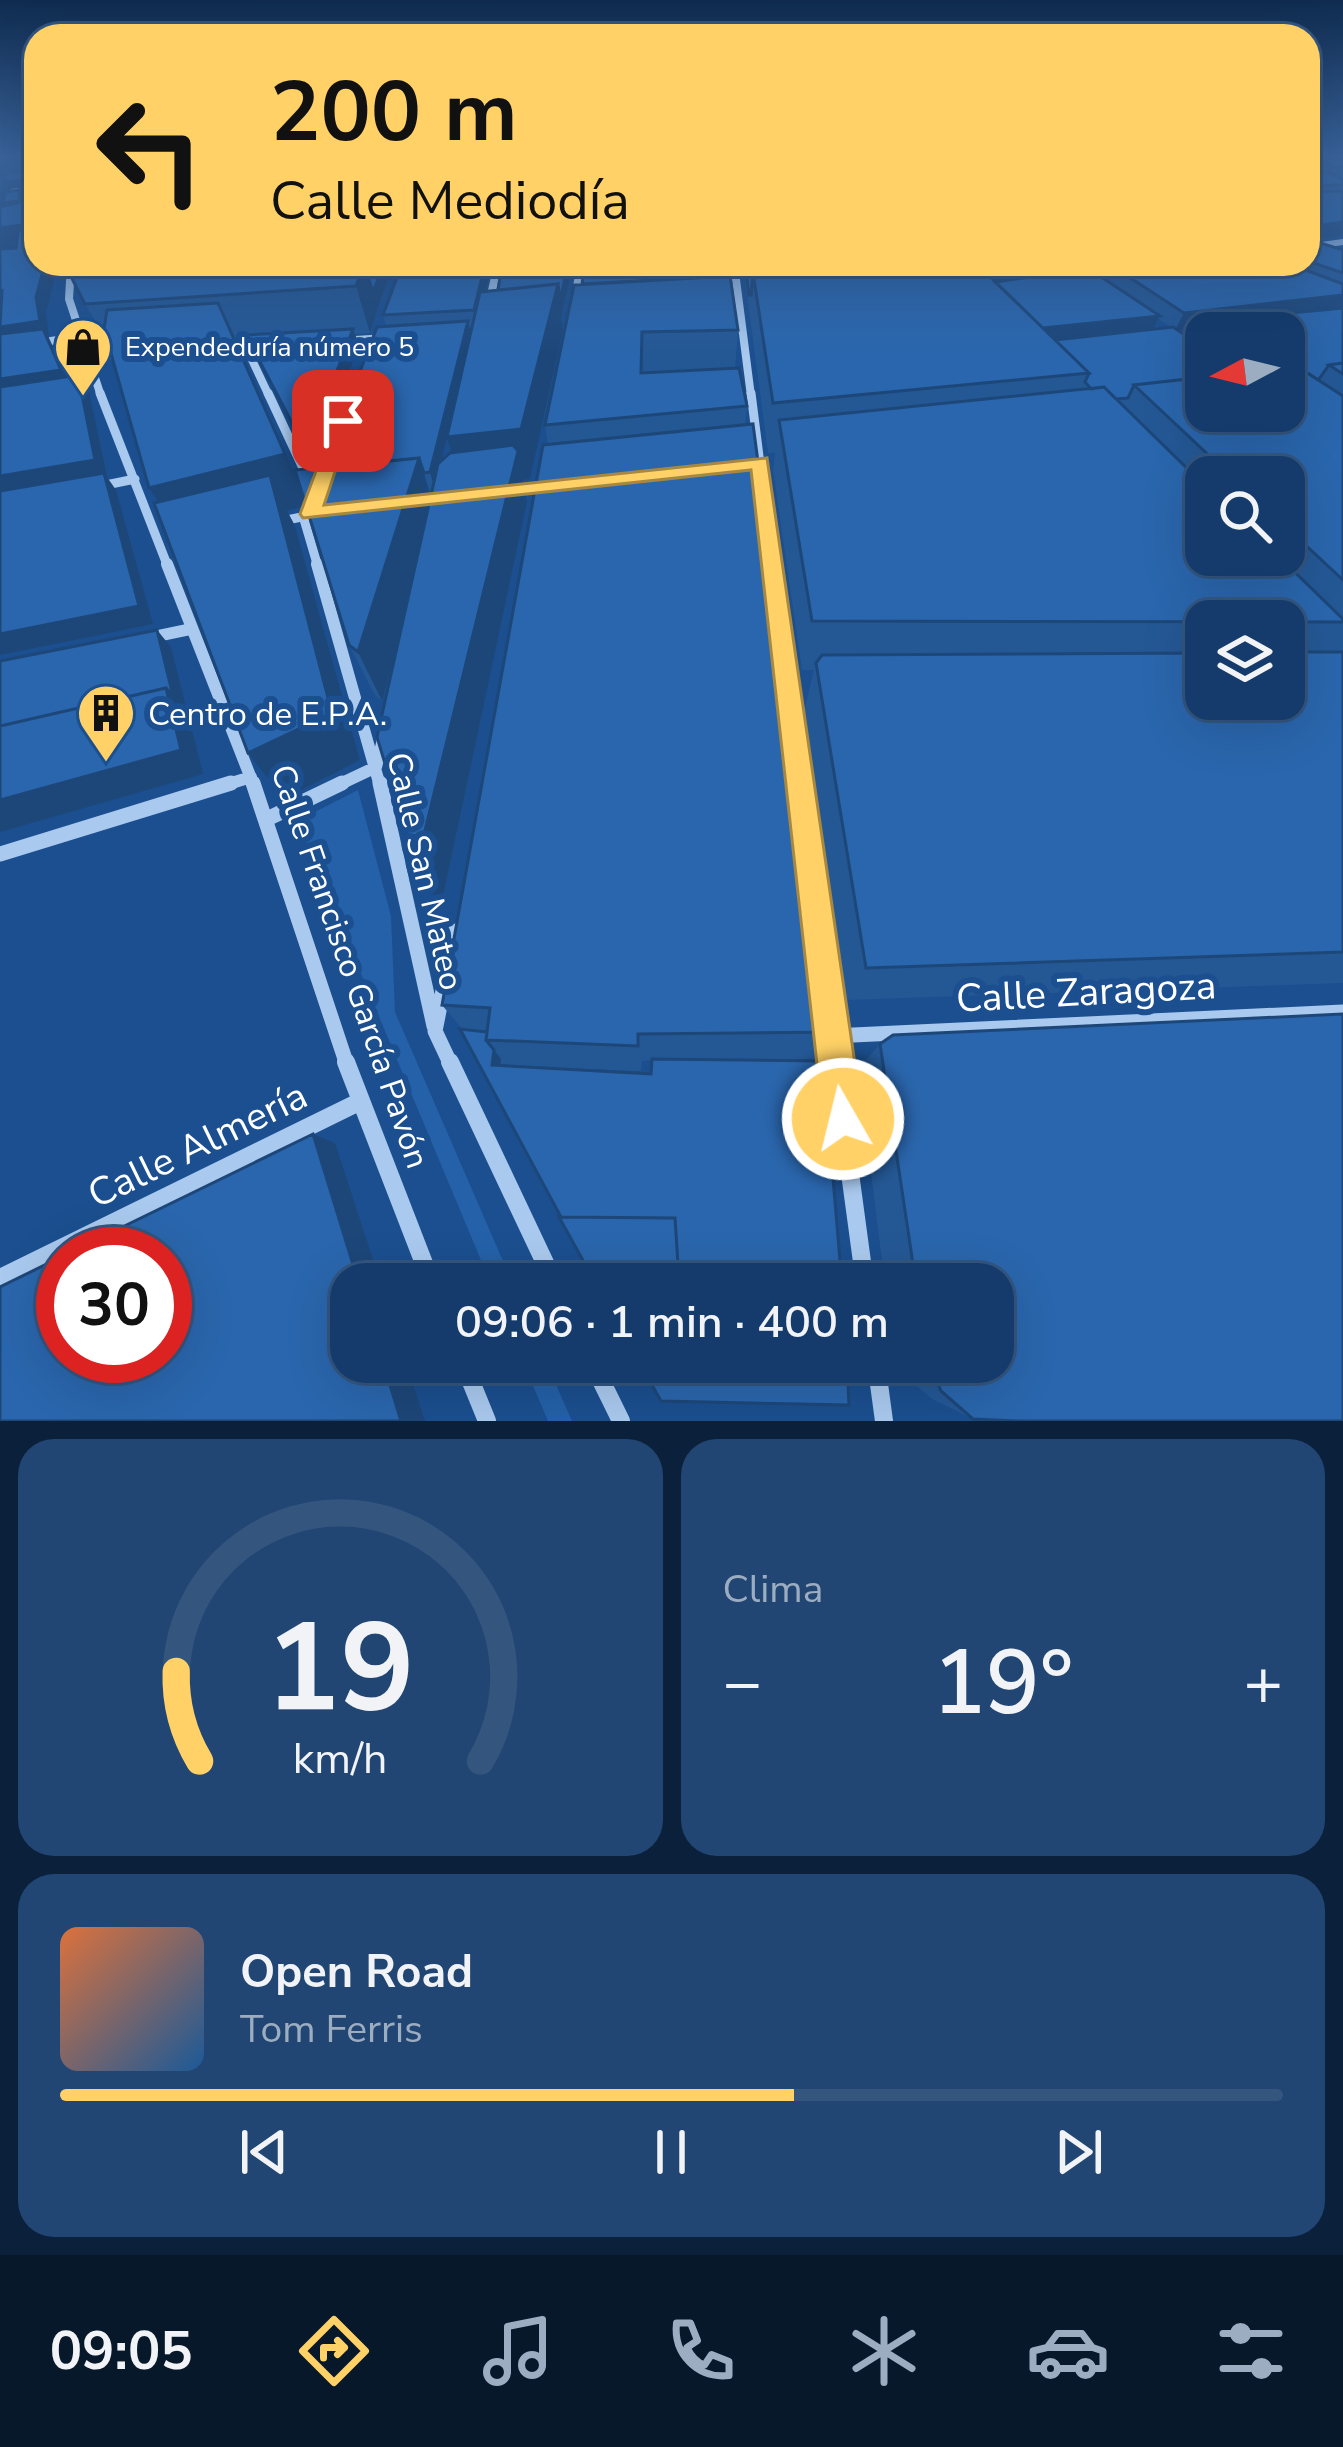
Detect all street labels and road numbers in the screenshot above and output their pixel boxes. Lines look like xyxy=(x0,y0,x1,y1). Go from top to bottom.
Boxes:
street label: Calle San Mateo xyxy=(375,748,474,995)
street label: Calle Francisco García Pavón xyxy=(259,759,440,1174)
street label: Calle Zaragoza xyxy=(955,959,1218,1026)
street label: Calle Almería xyxy=(79,1069,316,1221)

